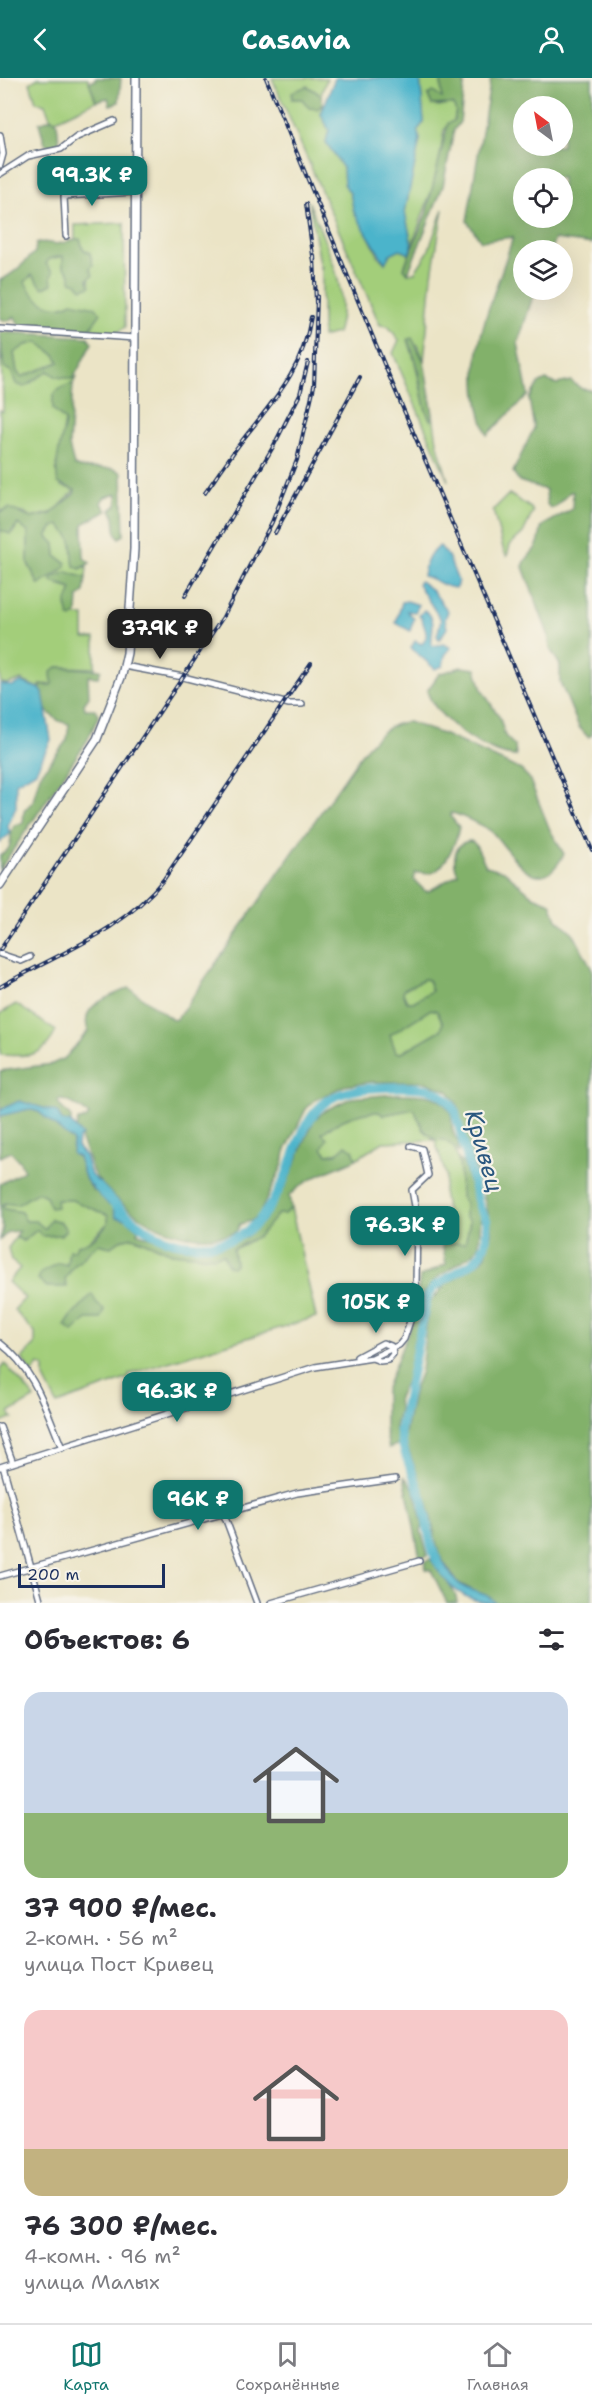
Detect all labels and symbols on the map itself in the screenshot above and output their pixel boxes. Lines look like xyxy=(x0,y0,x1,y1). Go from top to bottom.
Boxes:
north arrow xyxy=(513,96,573,156)
pin: 99.3K ₽ xyxy=(37,156,147,207)
pin: 37.9K ₽ xyxy=(105,609,215,660)
water label: Кривец xyxy=(457,1106,511,1196)
pin: 76.3K ₽ xyxy=(350,1206,460,1257)
pin: 105K ₽ xyxy=(327,1283,425,1334)
pin: 96.3K ₽ xyxy=(122,1372,232,1423)
pin: 96K ₽ xyxy=(156,1480,240,1531)
scale bar xyxy=(18,1561,165,1588)

